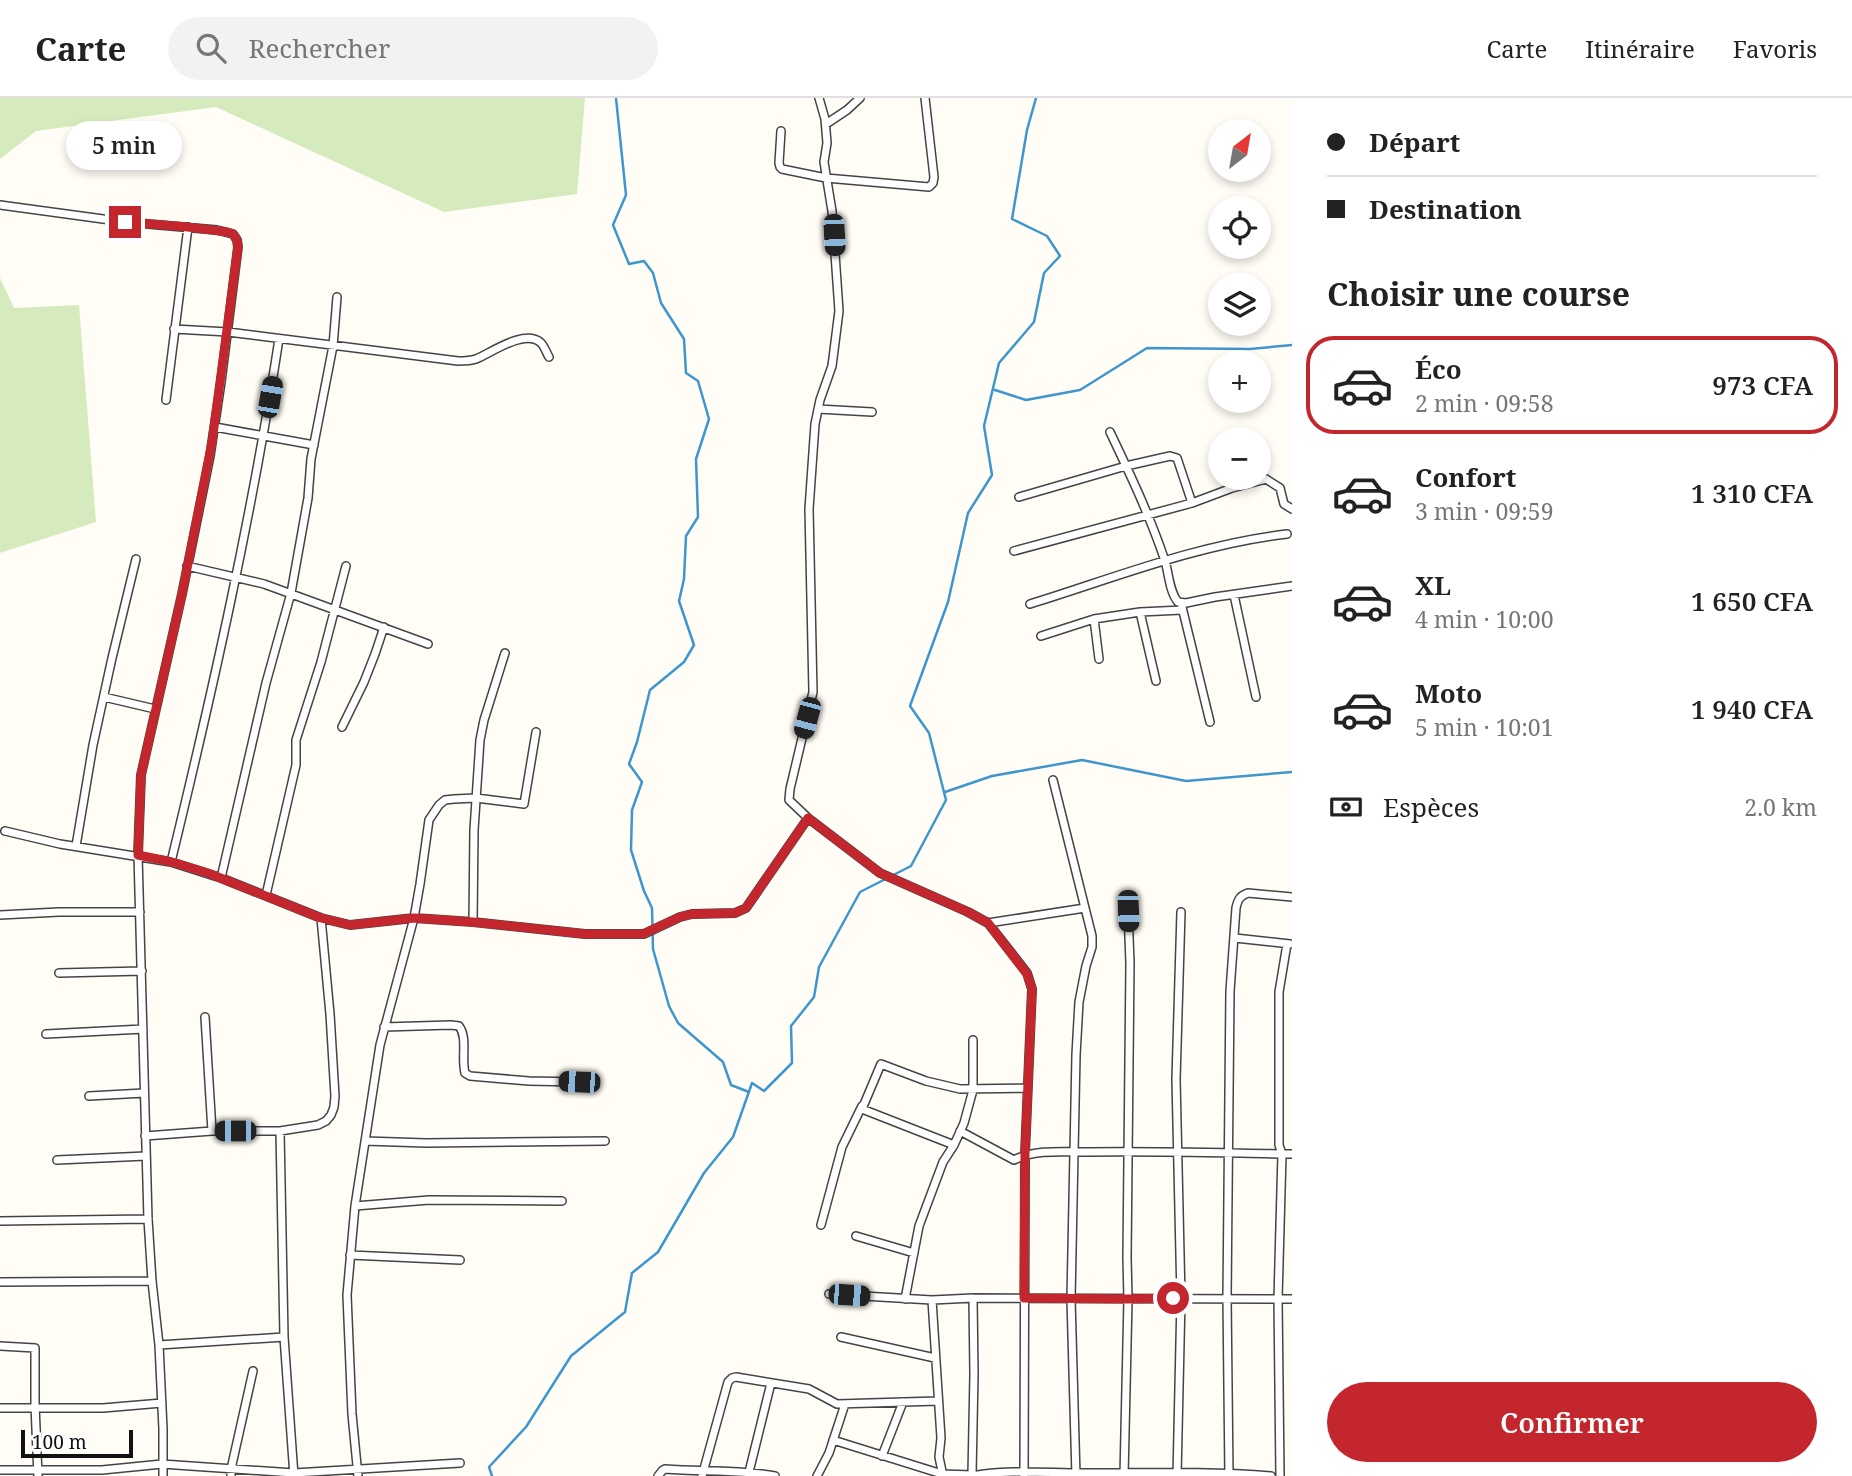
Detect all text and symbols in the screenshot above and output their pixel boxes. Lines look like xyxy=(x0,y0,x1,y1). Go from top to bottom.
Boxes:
search box xyxy=(168,17,658,80)
text: Carte xyxy=(35,26,126,71)
icon: search xyxy=(192,29,230,67)
text: Rechercher xyxy=(248,30,390,66)
text: Carte xyxy=(1486,32,1547,65)
text: Itinéraire xyxy=(1585,32,1695,65)
text: Favoris xyxy=(1733,32,1817,65)
north arrow xyxy=(1208,119,1270,182)
map controls xyxy=(1208,119,1271,490)
callout: 5 min xyxy=(67,121,183,170)
text: Départ xyxy=(1369,124,1460,160)
text: 5 min xyxy=(92,129,156,161)
text: Destination xyxy=(1369,191,1522,227)
button: locate xyxy=(1208,196,1271,259)
route end xyxy=(109,206,141,238)
car xyxy=(823,213,846,257)
text: Choisir une course xyxy=(1327,272,1630,315)
button: layers xyxy=(1208,273,1271,336)
button: + xyxy=(1208,350,1271,413)
text: Éco xyxy=(1415,351,1462,387)
icon: car xyxy=(1331,354,1394,417)
text: 973 CFA xyxy=(1712,367,1813,403)
car xyxy=(257,374,284,420)
text: 2 min · 09:58 xyxy=(1415,387,1553,419)
button: − xyxy=(1208,427,1271,490)
text: Confort xyxy=(1415,459,1516,495)
icon: car xyxy=(1331,462,1394,525)
text: 1 310 CFA xyxy=(1691,475,1813,511)
text: 3 min · 09:59 xyxy=(1415,495,1553,527)
text: XL xyxy=(1415,567,1451,603)
icon: car xyxy=(1331,570,1394,633)
text: 1 650 CFA xyxy=(1691,583,1813,619)
text: 4 min · 10:00 xyxy=(1415,603,1553,635)
text: Moto xyxy=(1415,675,1482,711)
icon: car xyxy=(1331,678,1394,741)
text: 1 940 CFA xyxy=(1691,691,1813,727)
car xyxy=(792,695,823,741)
text: 5 min · 10:01 xyxy=(1415,711,1553,743)
icon: cash xyxy=(1327,788,1365,826)
text: Espèces xyxy=(1383,789,1479,825)
text: 2.0 km xyxy=(1744,791,1817,823)
car xyxy=(1117,890,1140,932)
car xyxy=(558,1071,601,1093)
car xyxy=(215,1121,257,1142)
route start xyxy=(1157,1282,1189,1314)
car xyxy=(828,1283,871,1307)
button: Confirmer xyxy=(1327,1382,1817,1462)
scale bar xyxy=(21,1427,133,1459)
text: 100 m xyxy=(32,1429,87,1455)

